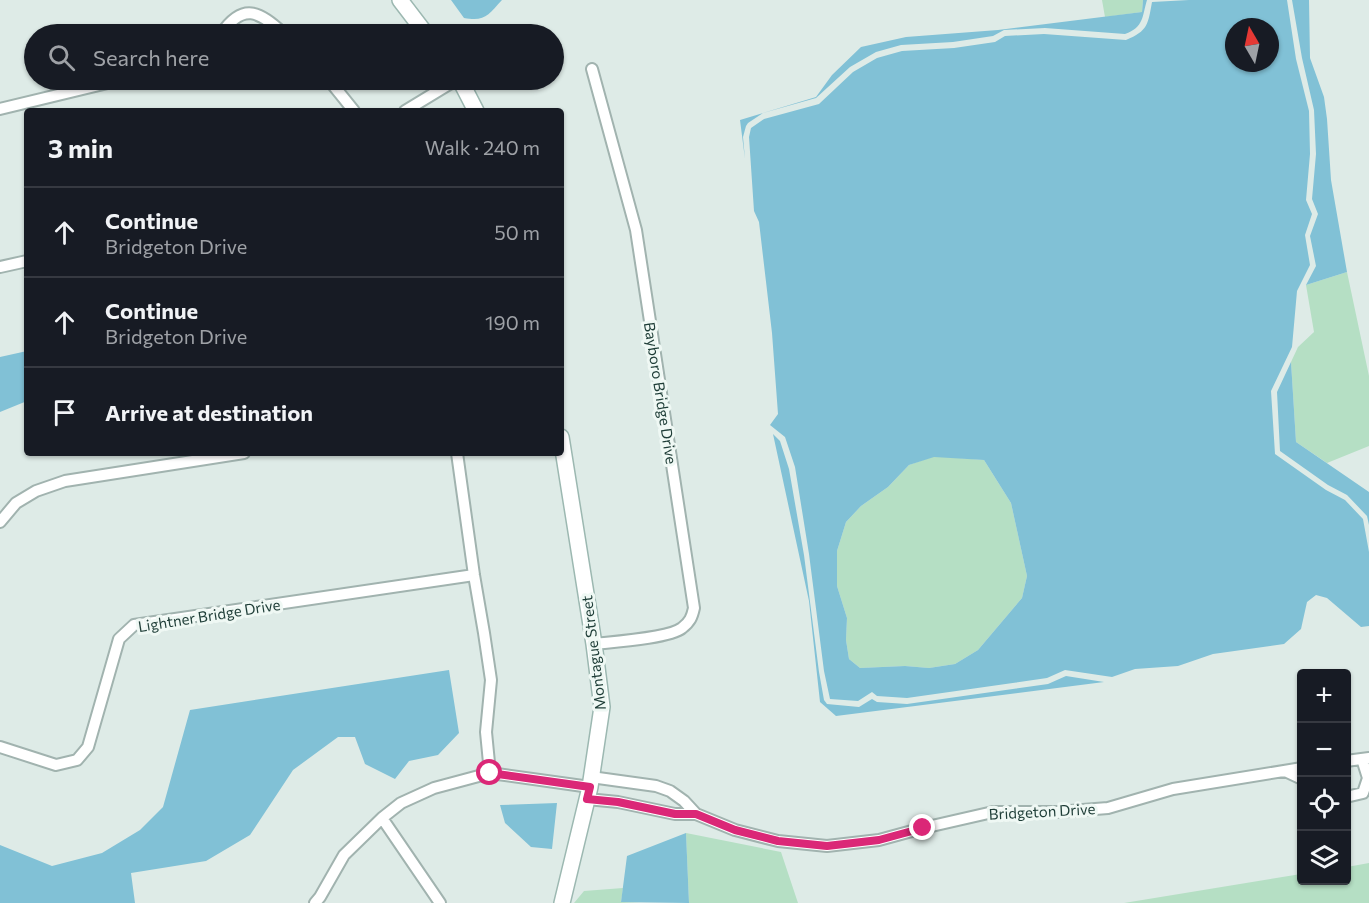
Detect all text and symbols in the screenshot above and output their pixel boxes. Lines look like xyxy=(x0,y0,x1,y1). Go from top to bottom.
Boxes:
north arrow xyxy=(1225,18,1279,72)
search box xyxy=(24,24,564,90)
icon: search xyxy=(45,41,78,74)
text: Search here xyxy=(93,44,209,71)
text: 3 min xyxy=(48,132,113,163)
text: Walk · 240 m xyxy=(425,135,540,159)
text: Continue xyxy=(105,207,198,234)
icon: ahead xyxy=(48,216,81,249)
text: 50 m xyxy=(494,220,540,244)
text: Bridgeton Drive xyxy=(105,234,247,258)
text: Continue xyxy=(105,297,198,324)
icon: ahead xyxy=(48,306,81,339)
text: 190 m xyxy=(485,310,540,334)
street label: Bayboro Bridge Drive xyxy=(641,321,681,465)
text: Bridgeton Drive xyxy=(105,324,247,348)
icon: arrive xyxy=(48,396,81,429)
text: Arrive at destination xyxy=(105,399,313,426)
street label: Lightner Bridge Drive xyxy=(137,595,282,635)
street label: Montague Street xyxy=(577,595,609,711)
map controls xyxy=(1297,669,1351,885)
button: + xyxy=(1297,669,1351,723)
button: − xyxy=(1297,723,1351,777)
route start xyxy=(476,759,502,785)
button: locate xyxy=(1297,777,1351,831)
street label: Bridgeton Drive xyxy=(988,799,1096,823)
route end xyxy=(909,814,935,840)
button: layers xyxy=(1297,831,1351,885)

